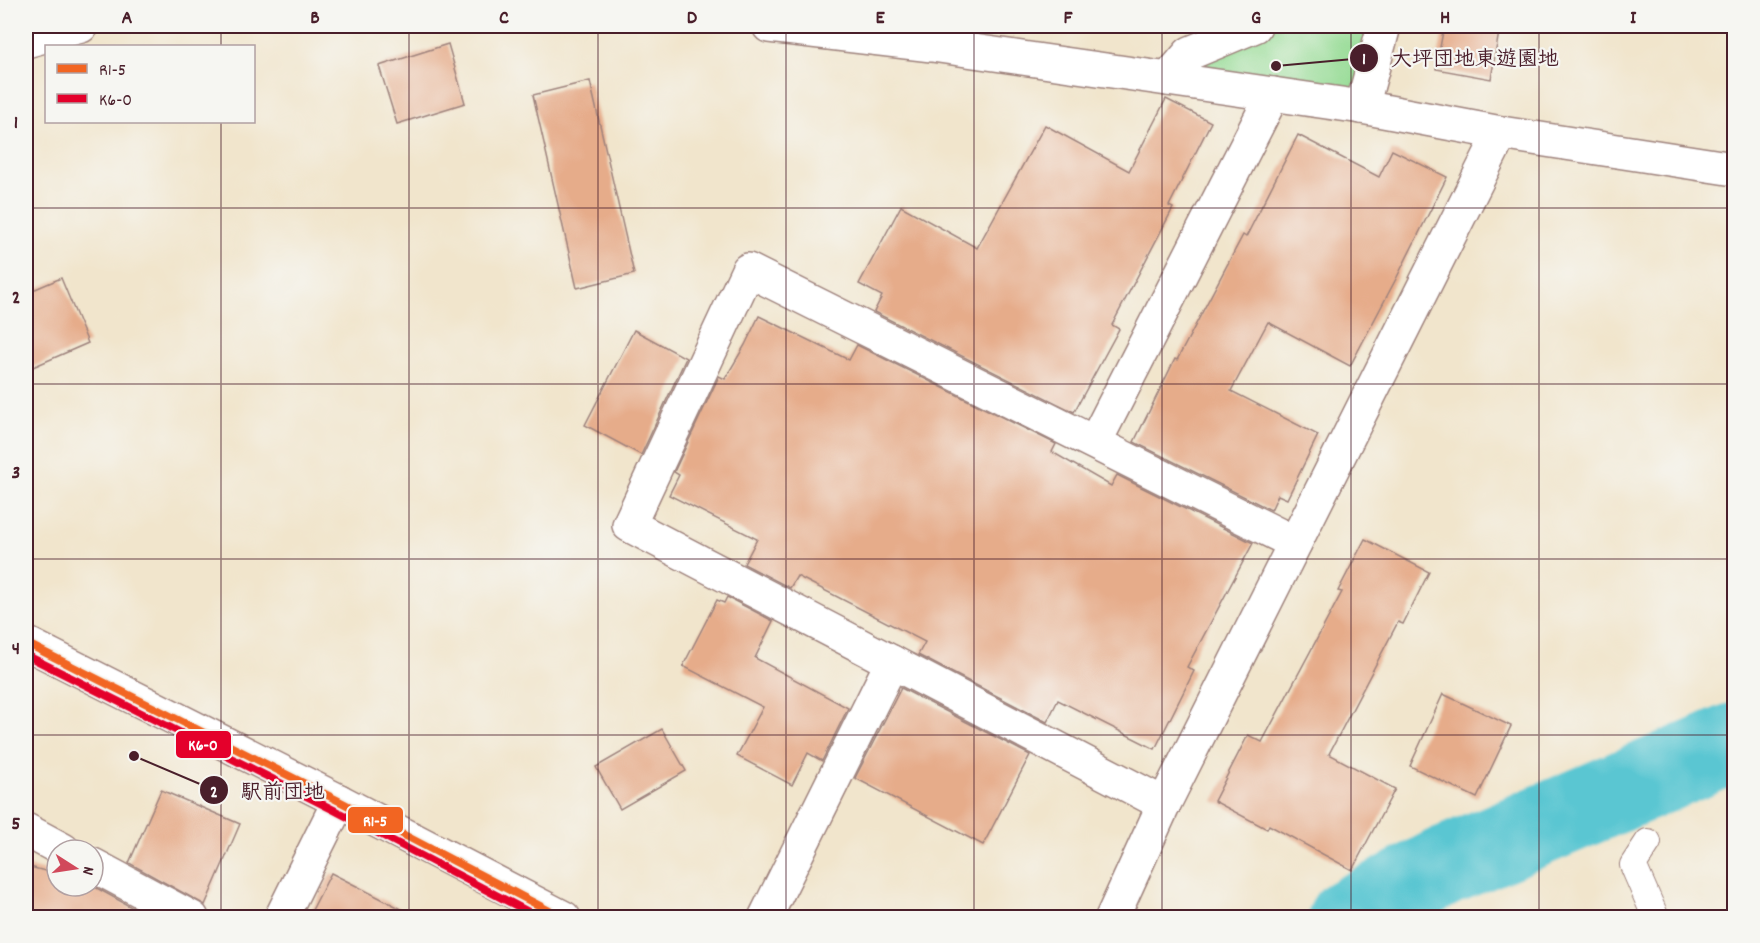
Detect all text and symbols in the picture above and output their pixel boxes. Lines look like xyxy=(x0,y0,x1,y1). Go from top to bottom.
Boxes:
text: A xyxy=(122,5,133,33)
text: B xyxy=(310,5,320,33)
text: C xyxy=(499,5,509,33)
text: D xyxy=(687,5,698,33)
text: E xyxy=(875,5,885,33)
text: F xyxy=(1064,5,1074,33)
text: G xyxy=(1251,5,1261,33)
text: H xyxy=(1440,5,1450,33)
text: I xyxy=(1630,5,1637,33)
callout: 大坪団地東遊園地 xyxy=(1349,38,1571,77)
legend xyxy=(45,45,255,123)
text: 大坪団地東遊園地 xyxy=(1391,46,1559,76)
text: 1 xyxy=(1362,48,1366,73)
text: R1-5 xyxy=(99,59,126,84)
text: K6-0 xyxy=(99,89,132,114)
text: 1 xyxy=(14,110,18,138)
text: 2 xyxy=(12,285,20,313)
text: 3 xyxy=(12,460,20,488)
text: 4 xyxy=(12,636,20,664)
line badge: K6-0 xyxy=(175,730,232,759)
text: K6-0 xyxy=(188,735,218,758)
callout: 駅前団地 xyxy=(199,771,337,810)
text: 駅前団地 xyxy=(241,779,325,809)
text: 2 xyxy=(210,781,218,806)
line badge: R1-5 xyxy=(347,806,404,834)
text: 5 xyxy=(11,811,21,839)
text: R1-5 xyxy=(363,811,387,834)
north arrow xyxy=(45,838,105,898)
text: N xyxy=(75,864,99,877)

